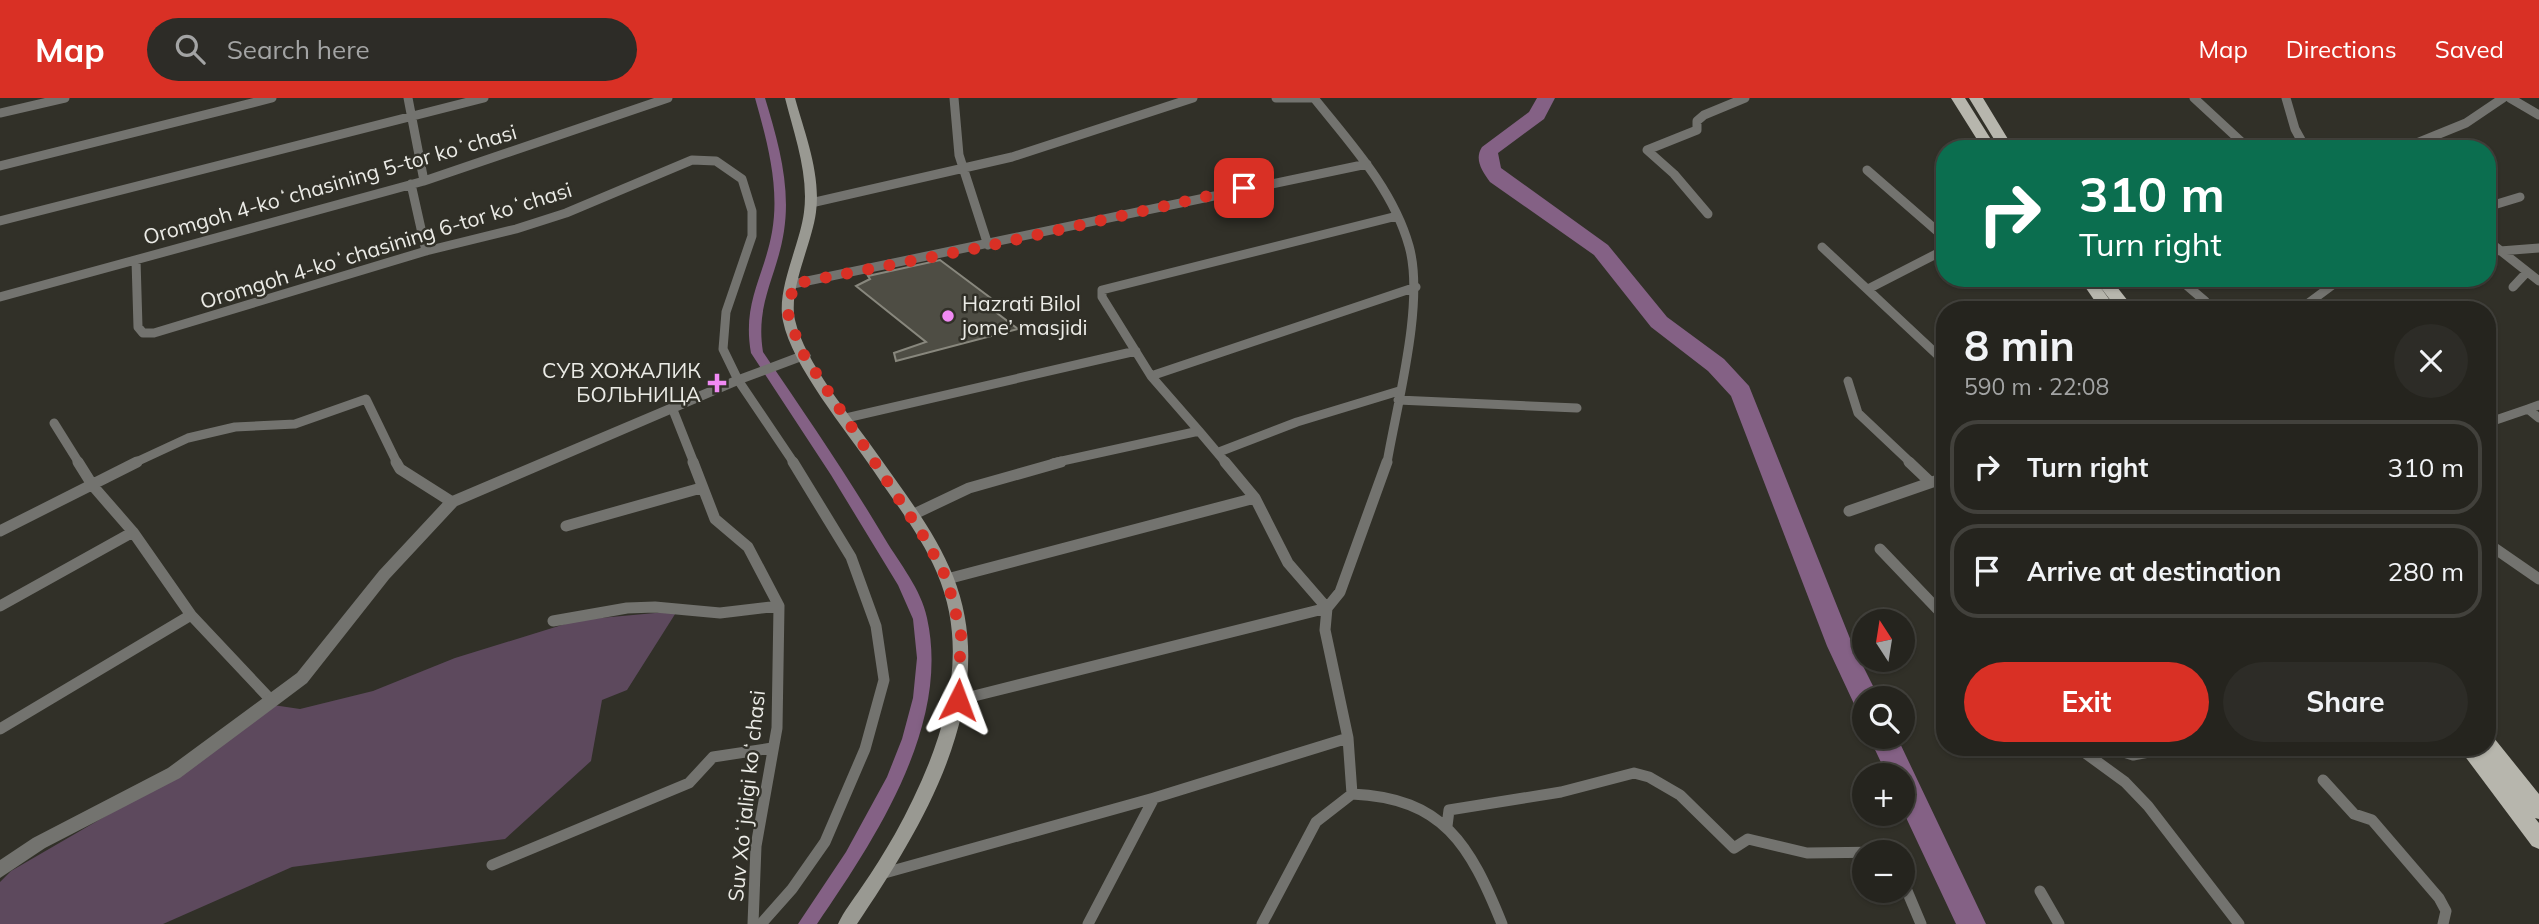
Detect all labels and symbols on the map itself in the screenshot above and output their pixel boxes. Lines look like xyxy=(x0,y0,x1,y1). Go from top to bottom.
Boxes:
street label: Oromgoh 4-koʻchasining 5-tor koʻchasi xyxy=(140,118,519,250)
pin xyxy=(1214,158,1274,218)
street label: Oromgoh 4-koʻchasining 6-tor koʻchasi xyxy=(197,176,575,314)
place label: Hazrati Bilol jome’ masjidi xyxy=(960,290,1088,340)
marker: Hazrati Bilol jome’ masjidi xyxy=(940,308,956,324)
place label: СУВ ХОЖАЛИК БОЛЬНИЦА xyxy=(542,357,702,407)
marker: СУВ ХОЖАЛИК БОЛЬНИЦА xyxy=(707,373,727,393)
north arrow xyxy=(1852,609,1914,672)
position arrow xyxy=(921,663,995,737)
street label: Suv Xoʻjaligi koʻchasi xyxy=(722,689,770,903)

